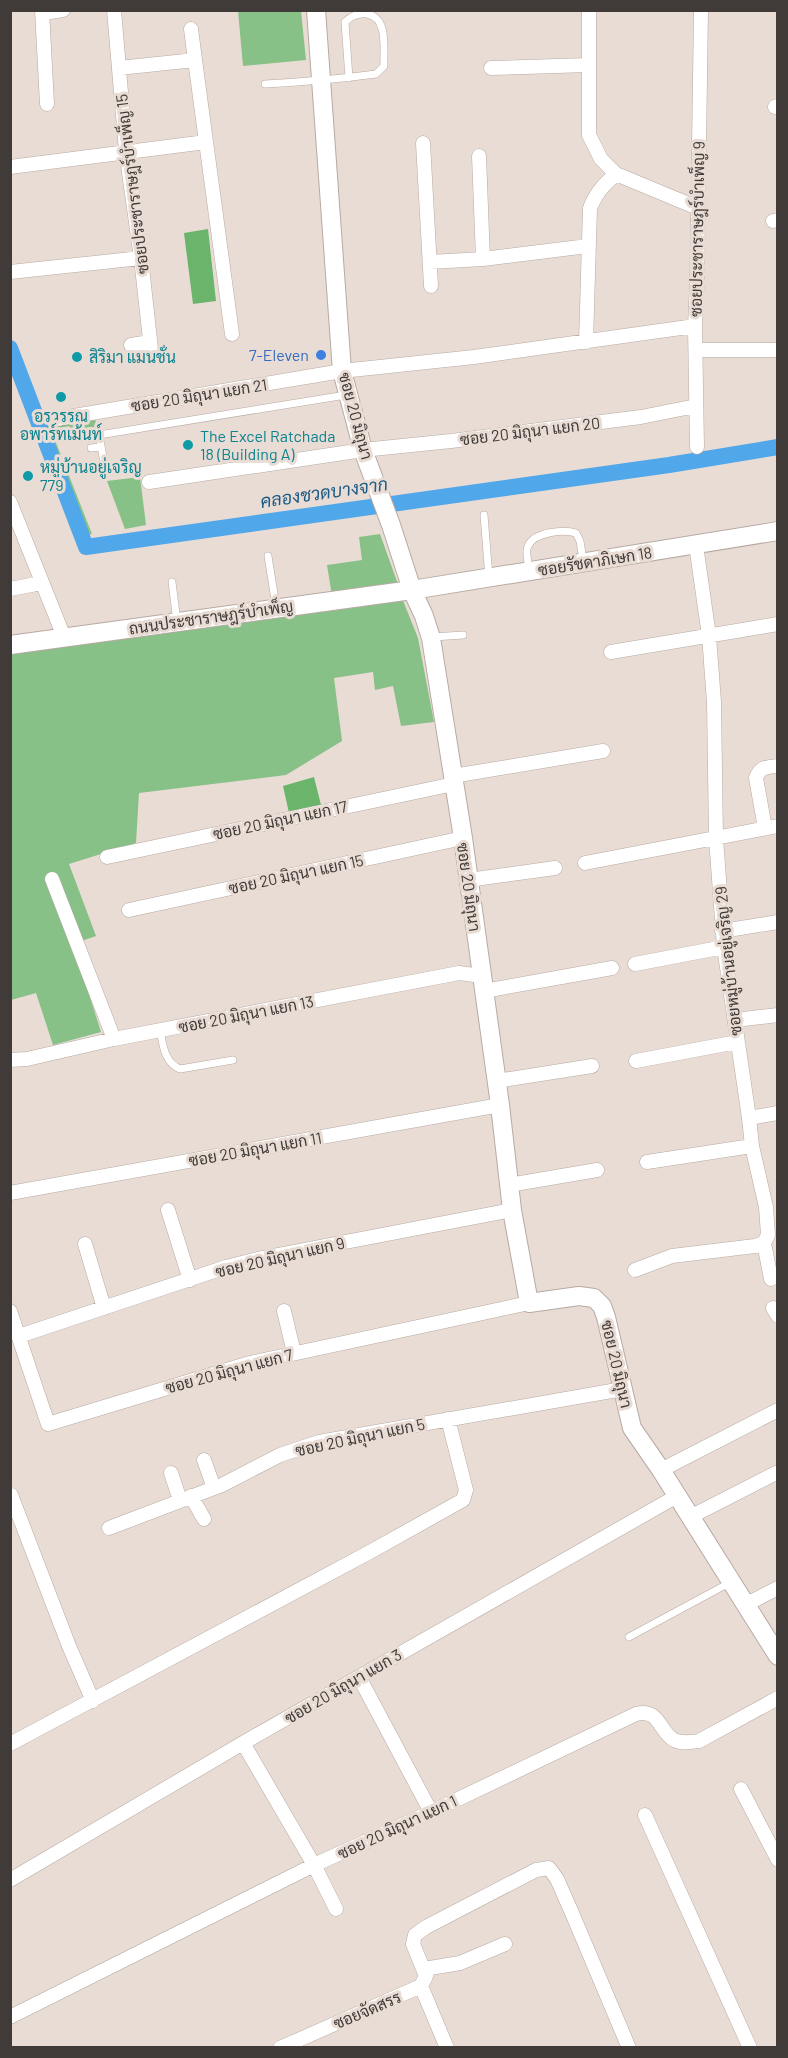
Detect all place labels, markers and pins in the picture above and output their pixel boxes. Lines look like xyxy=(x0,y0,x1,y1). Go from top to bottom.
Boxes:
place label: สิริมา แมนชั่น xyxy=(89,344,176,366)
place label: 7-Eleven xyxy=(249,345,309,364)
marker: 7-Eleven xyxy=(314,348,328,362)
marker: สิริมา แมนชั่น xyxy=(70,350,84,364)
marker: อรวรรณ อพาร์ทเม้นท์ xyxy=(54,390,68,404)
place label: อรวรรณ อพาร์ทเม้นท์ xyxy=(20,406,102,443)
place label: The Excel Ratchada 18 (Building A) xyxy=(200,426,336,463)
marker: The Excel Ratchada 18 (Building A) xyxy=(181,438,195,452)
place label: หมู่บ้านอยู่เจริญ 779 xyxy=(40,457,142,494)
marker: หมู่บ้านอยู่เจริญ 779 xyxy=(21,469,35,483)

